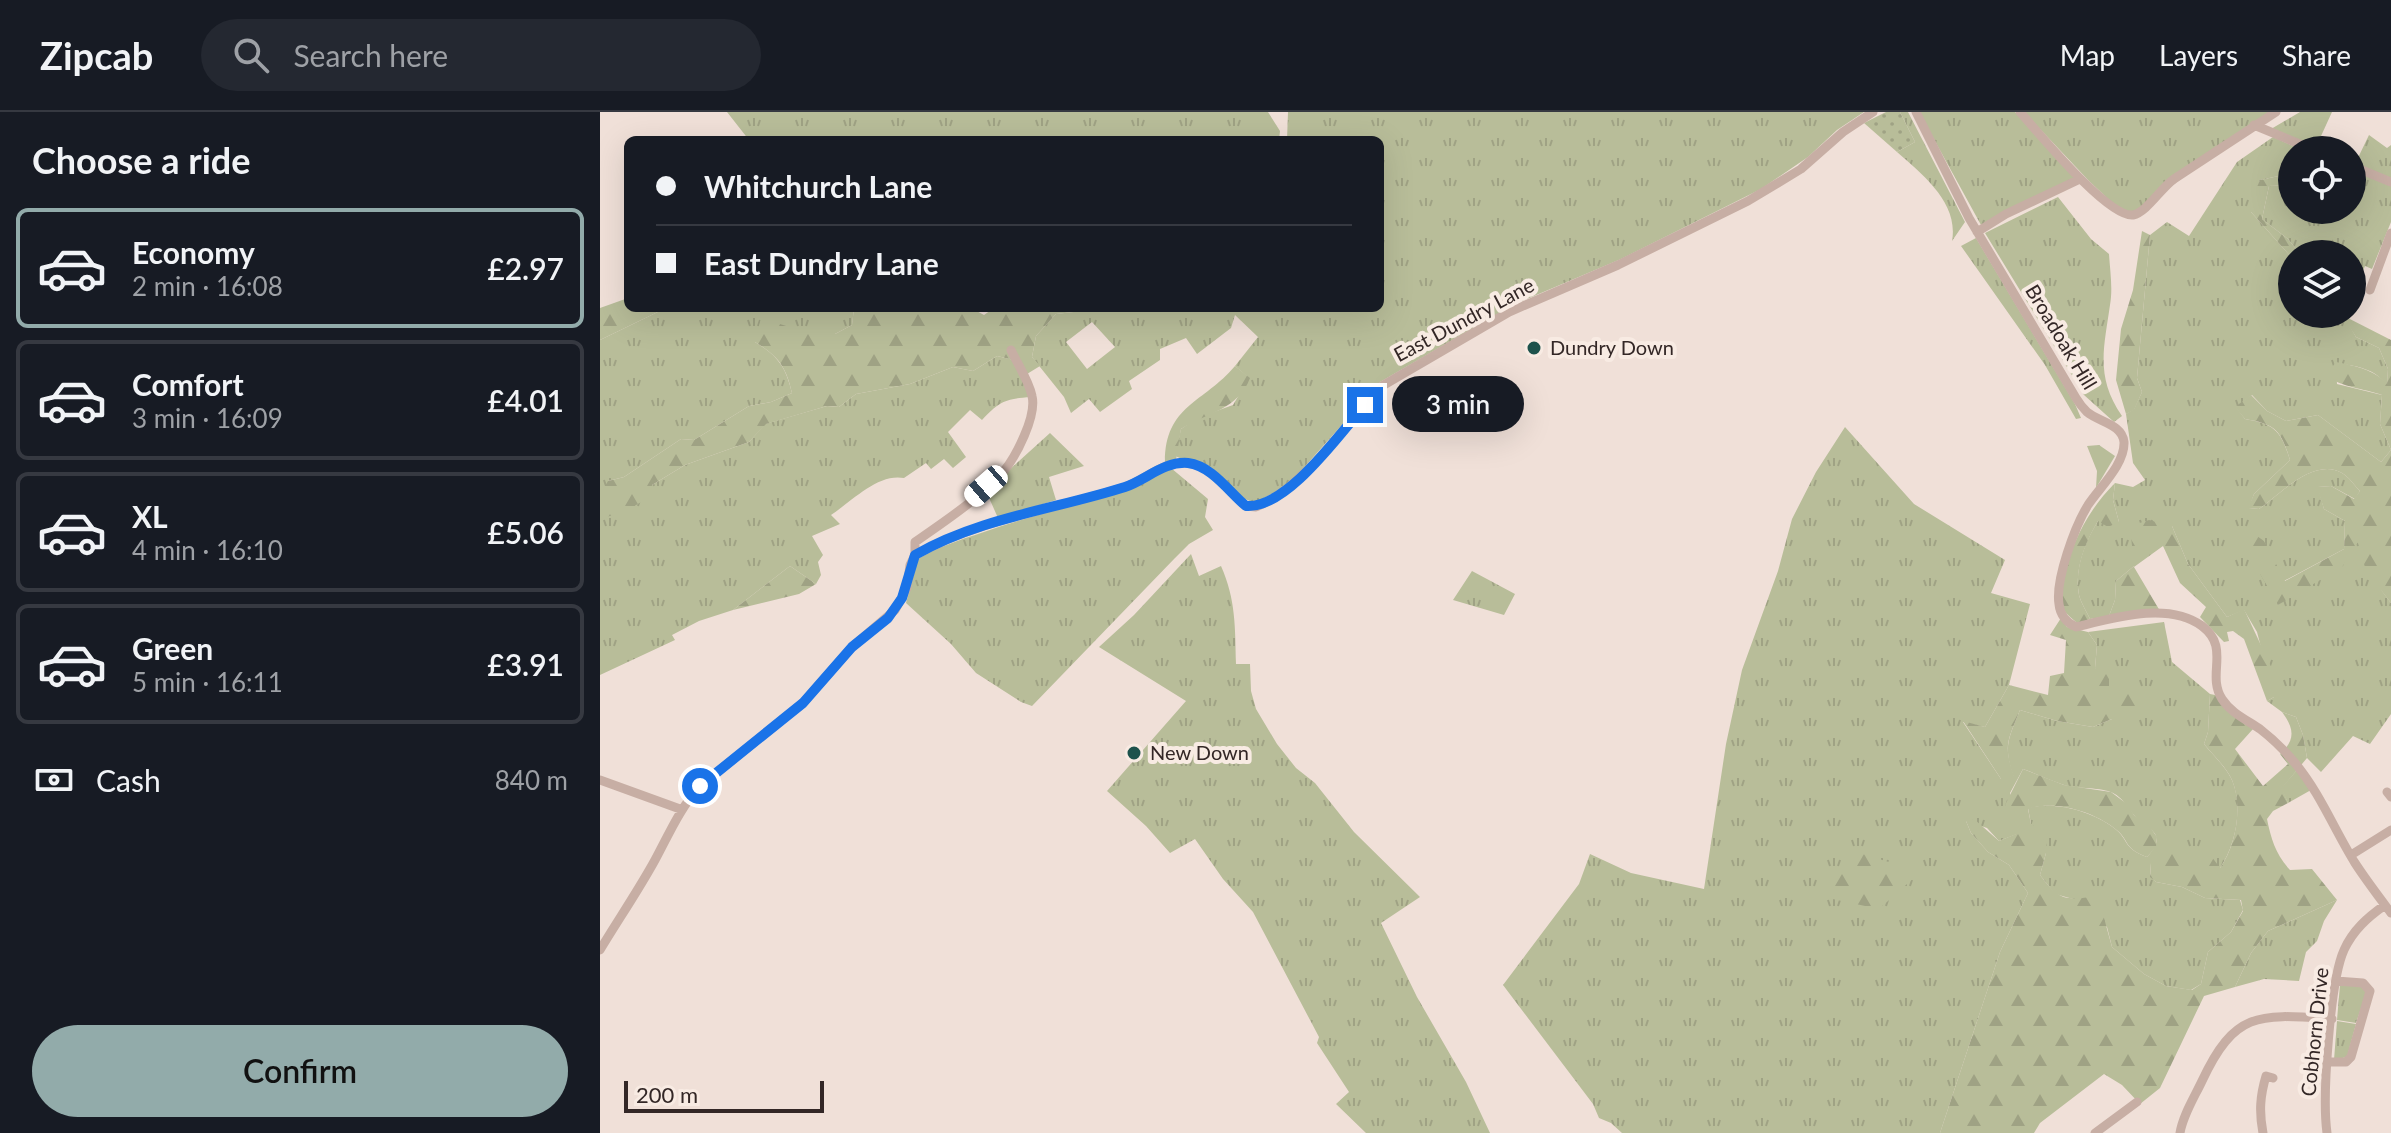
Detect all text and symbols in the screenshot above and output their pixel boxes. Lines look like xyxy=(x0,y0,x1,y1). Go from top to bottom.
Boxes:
search box xyxy=(201,19,761,91)
text: Zipcab xyxy=(40,32,153,78)
icon: search xyxy=(229,33,273,77)
text: Search here xyxy=(293,37,448,73)
text: Map xyxy=(2060,38,2115,72)
text: Layers xyxy=(2159,38,2238,72)
text: Share xyxy=(2282,38,2351,72)
map controls xyxy=(2278,136,2366,328)
button: locate xyxy=(2278,136,2366,224)
text: Choose a ride xyxy=(32,138,251,182)
text: Whitchurch Lane xyxy=(704,168,932,204)
icon: car xyxy=(36,232,108,304)
text: Economy xyxy=(132,234,255,270)
button: layers xyxy=(2278,240,2366,328)
text: East Dundry Lane xyxy=(704,245,939,281)
text: £2.97 xyxy=(487,250,564,286)
text: 2 min · 16:08 xyxy=(132,270,283,302)
street label: East Dundry Lane xyxy=(1389,272,1538,366)
street label: Broadoak Hill xyxy=(2021,280,2103,393)
place label: Dundry Down xyxy=(1550,335,1674,359)
marker: Dundry Down xyxy=(1525,339,1543,357)
icon: car xyxy=(36,364,108,436)
text: Comfort xyxy=(132,366,244,402)
callout: 3 min xyxy=(1393,377,1525,433)
text: £4.01 xyxy=(487,382,564,418)
route end xyxy=(1347,387,1383,423)
text: 3 min xyxy=(1426,388,1490,420)
text: 3 min · 16:09 xyxy=(132,402,283,434)
car xyxy=(960,461,1012,511)
icon: car xyxy=(36,496,108,568)
text: XL xyxy=(132,498,168,534)
text: £5.06 xyxy=(487,514,564,550)
text: 4 min · 16:10 xyxy=(132,534,283,566)
icon: car xyxy=(36,628,108,700)
text: Green xyxy=(132,630,213,666)
text: £3.91 xyxy=(487,646,564,682)
text: 5 min · 16:11 xyxy=(132,666,283,698)
place label: New Down xyxy=(1150,740,1249,764)
marker: New Down xyxy=(1125,744,1143,762)
icon: cash xyxy=(32,758,76,802)
text: Cash xyxy=(96,762,161,798)
text: 840 m xyxy=(495,764,568,796)
route start xyxy=(682,768,718,804)
street label: Cobhorn Drive xyxy=(2295,966,2333,1098)
button: Confirm xyxy=(32,1025,568,1117)
scale bar xyxy=(624,1077,824,1113)
text: 200 m xyxy=(636,1081,698,1108)

